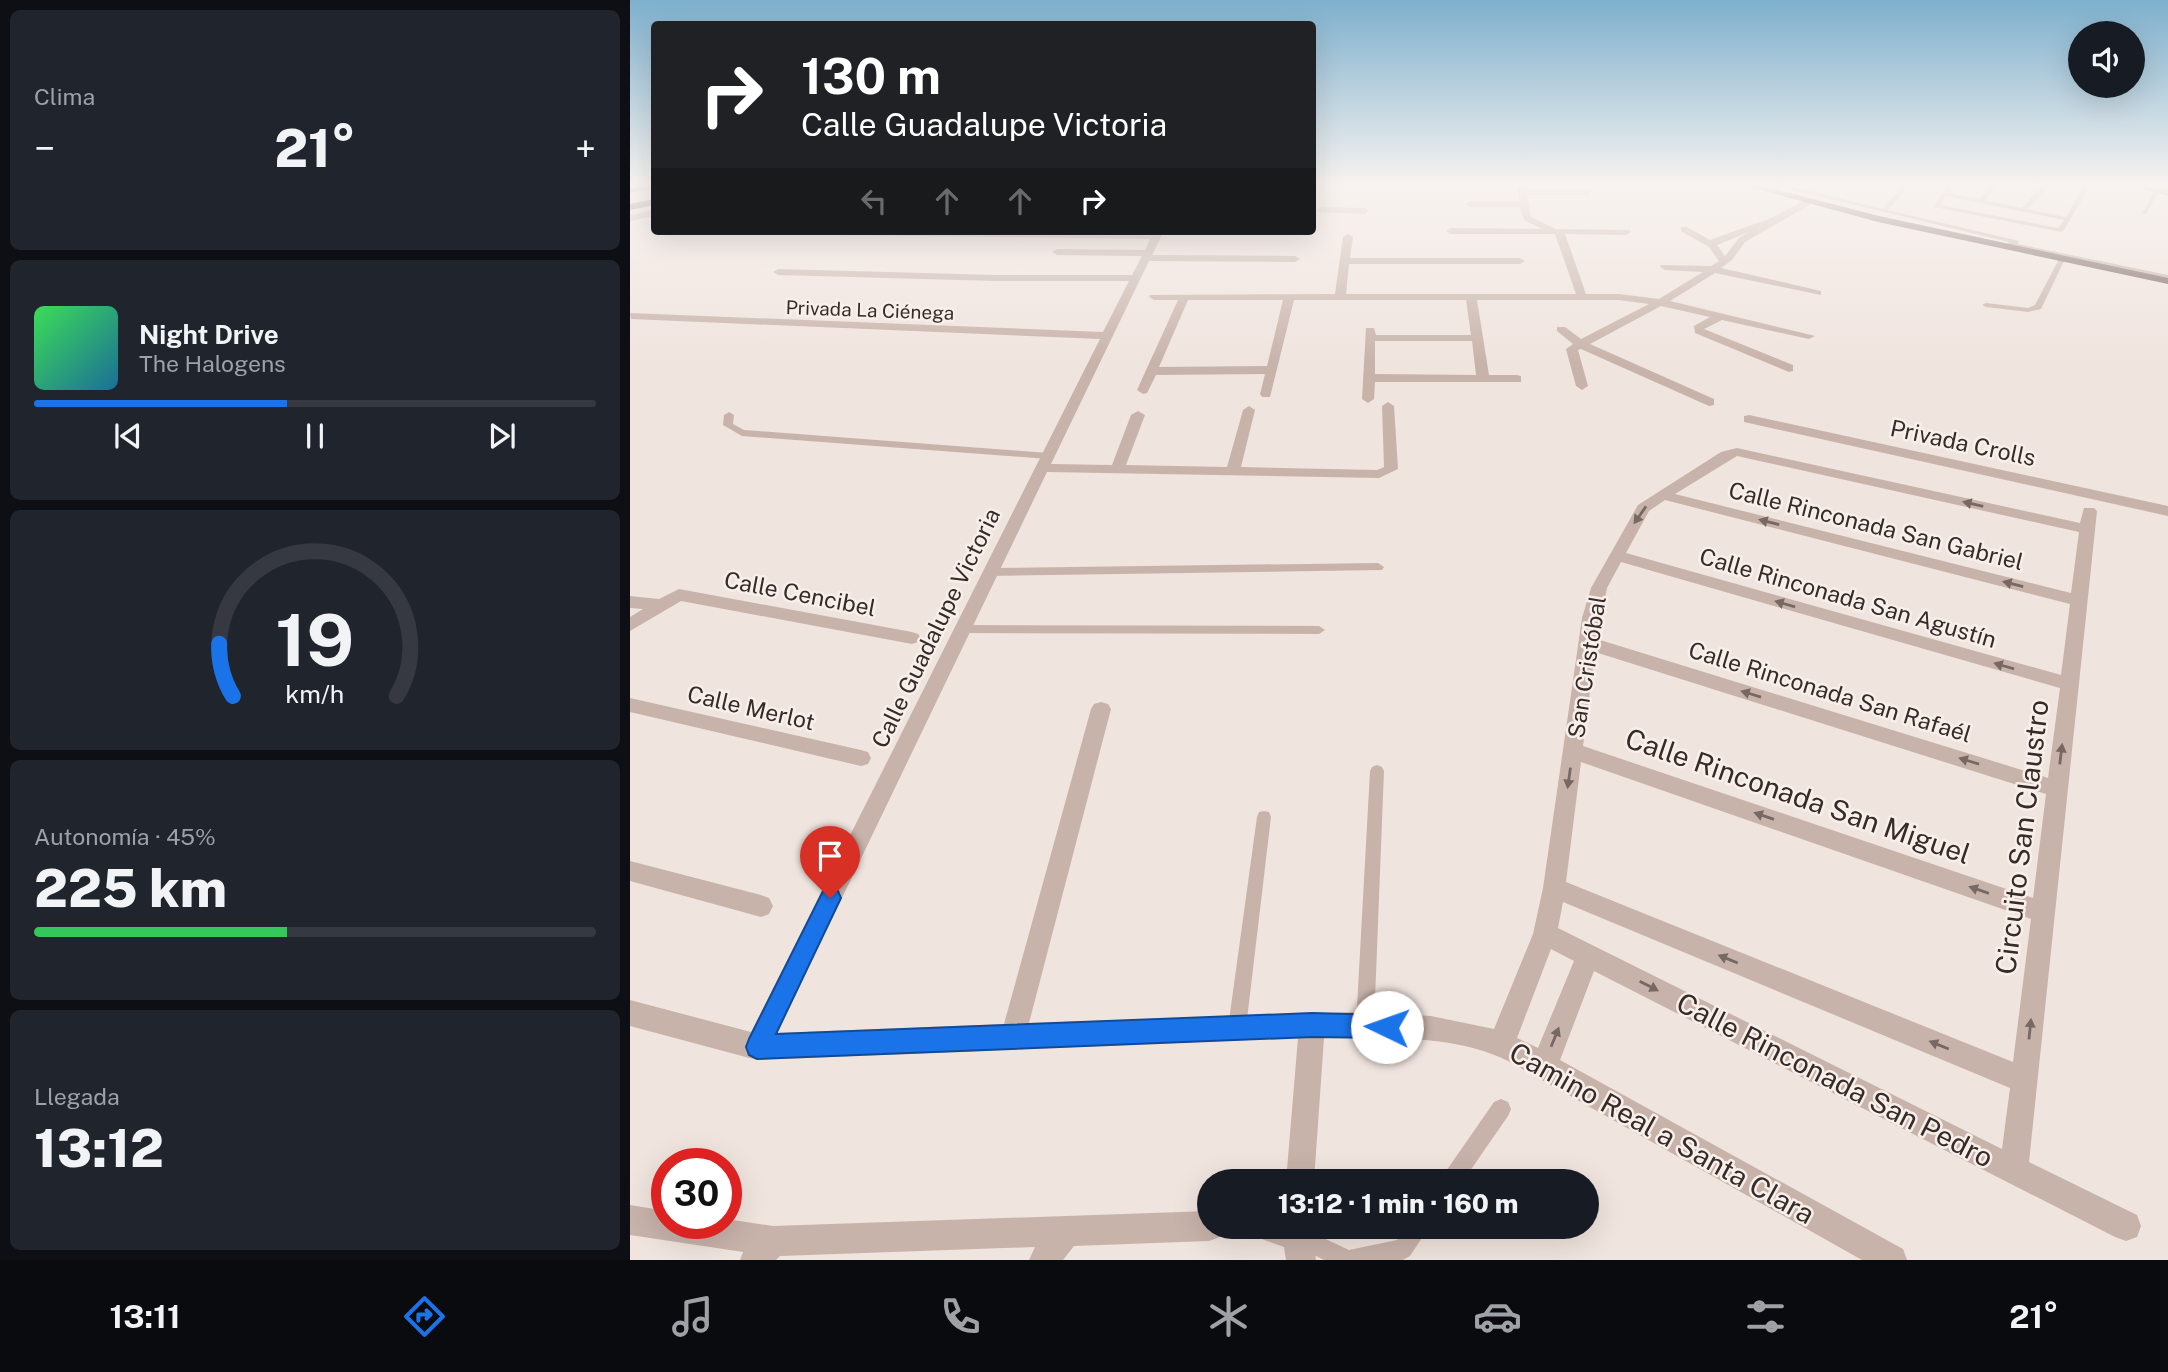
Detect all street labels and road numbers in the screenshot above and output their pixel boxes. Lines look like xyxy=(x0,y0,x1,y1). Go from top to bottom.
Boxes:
street label: Privada La Ciénega xyxy=(785,296,955,324)
street label: Privada Crolls xyxy=(1888,414,2038,471)
street label: Calle Rinconada San Gabriel xyxy=(1726,476,2026,575)
street label: Calle Guadalupe Victoria xyxy=(866,504,1005,752)
street label: Calle Rinconada San Agustín xyxy=(1697,542,2000,653)
street label: Calle Cencibel xyxy=(722,566,878,621)
street label: San Cristóbal xyxy=(1562,594,1611,740)
street label: Calle Rinconada San Rafaél xyxy=(1685,636,1975,747)
street label: Calle Merlot xyxy=(685,680,817,735)
street label: Circuito San Claustro xyxy=(1988,698,2055,976)
street label: Calle Rinconada San Miguel xyxy=(1621,721,1975,870)
street label: Calle Rinconada San Pedro xyxy=(1672,985,1999,1174)
street label: Camino Real a Santa Clara xyxy=(1504,1035,1820,1230)

